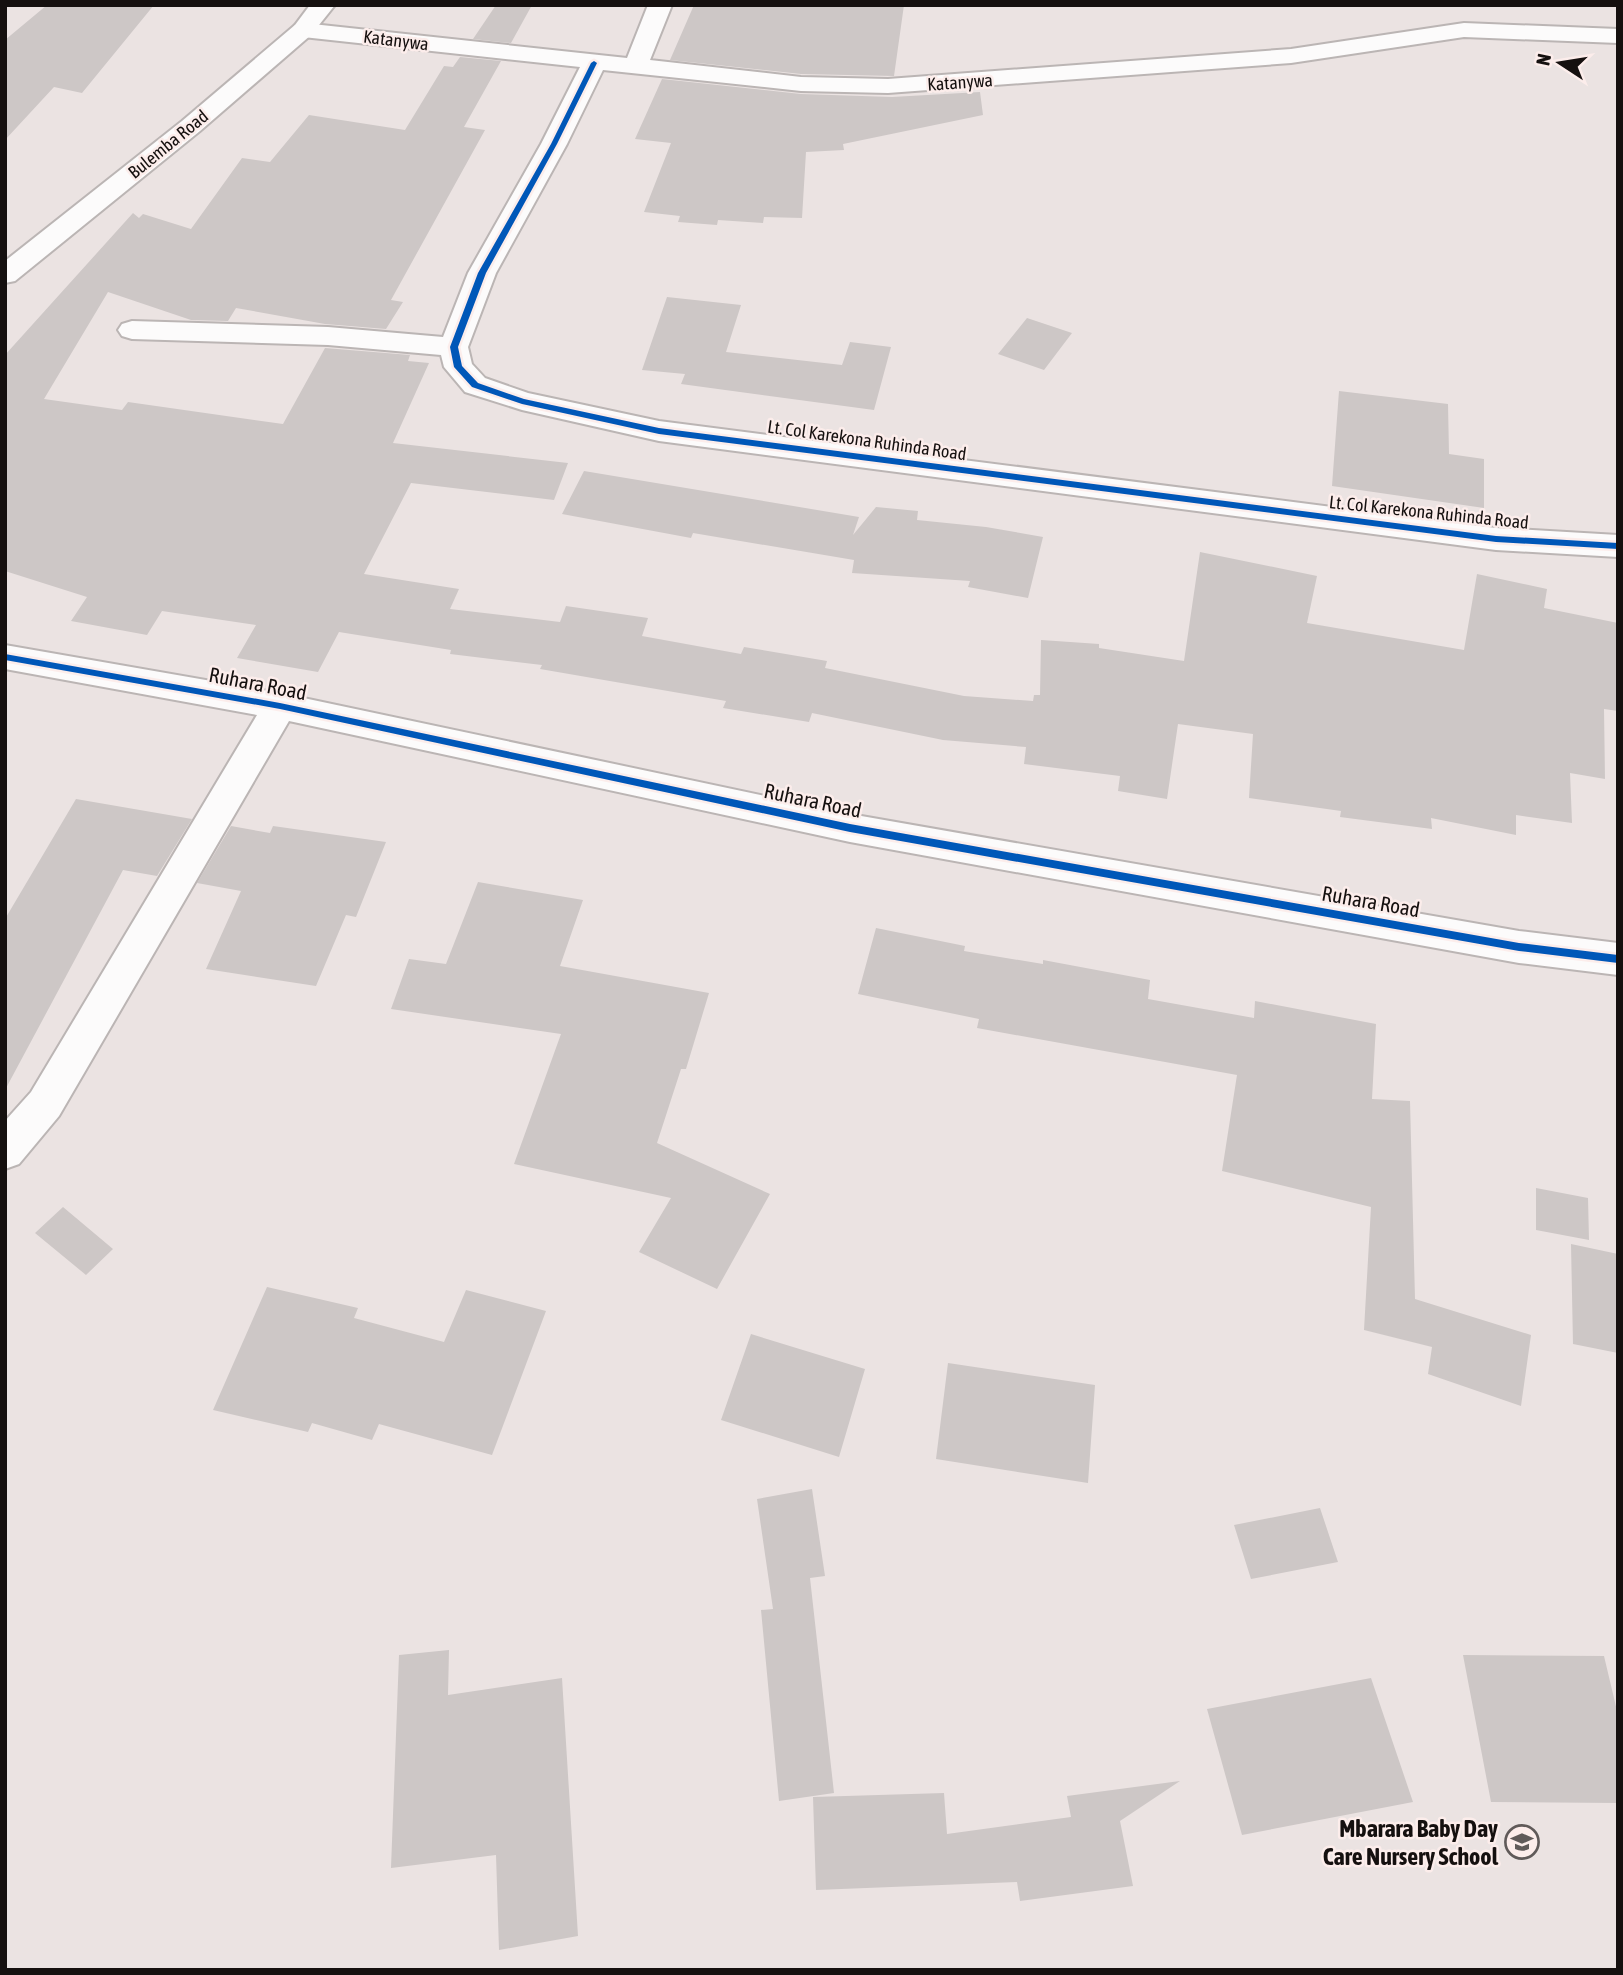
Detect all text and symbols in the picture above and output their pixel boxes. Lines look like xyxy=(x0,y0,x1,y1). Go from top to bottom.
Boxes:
street label: Katanywa xyxy=(362,26,430,54)
north arrow xyxy=(1525,28,1595,98)
text: N xyxy=(1531,52,1555,67)
street label: Katanywa xyxy=(927,69,993,95)
street label: Bulemba Road xyxy=(124,105,212,183)
street label: Lt. Col Karekona Ruhinda Road xyxy=(766,416,968,464)
street label: Lt. Col Karekona Ruhinda Road xyxy=(1328,491,1530,533)
street label: Ruhara Road xyxy=(207,662,309,704)
street label: Ruhara Road xyxy=(762,778,864,822)
street label: Ruhara Road xyxy=(1320,881,1422,921)
place label: Mbarara Baby Day Care Nursery School xyxy=(1323,1815,1499,1870)
school or university icon: Mbarara Baby Day Care Nursery School xyxy=(1503,1823,1541,1861)

